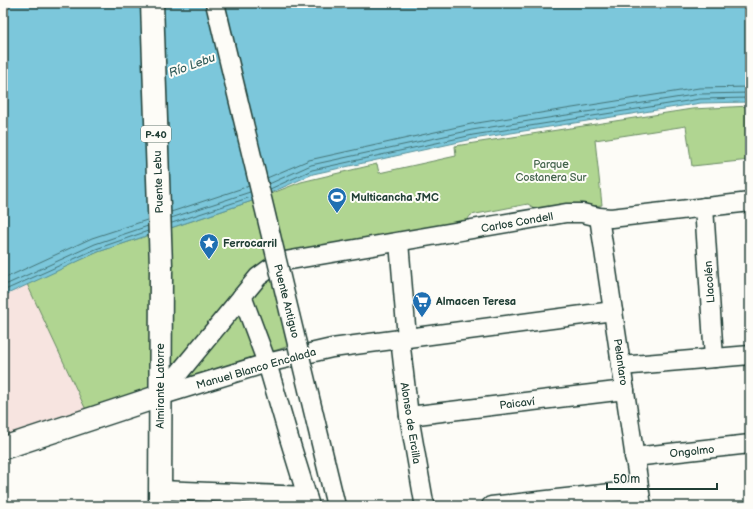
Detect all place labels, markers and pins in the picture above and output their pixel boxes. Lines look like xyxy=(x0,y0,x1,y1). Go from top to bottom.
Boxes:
sports icon: Multicancha JMC xyxy=(326,186,348,214)
place label: Multicancha JMC xyxy=(351,191,439,204)
place icon: Ferrocarril xyxy=(198,232,220,260)
place label: Ferrocarril xyxy=(223,237,277,250)
supermarket icon: Almacen Teresa xyxy=(411,290,433,318)
place label: Almacen Teresa xyxy=(435,295,516,308)

